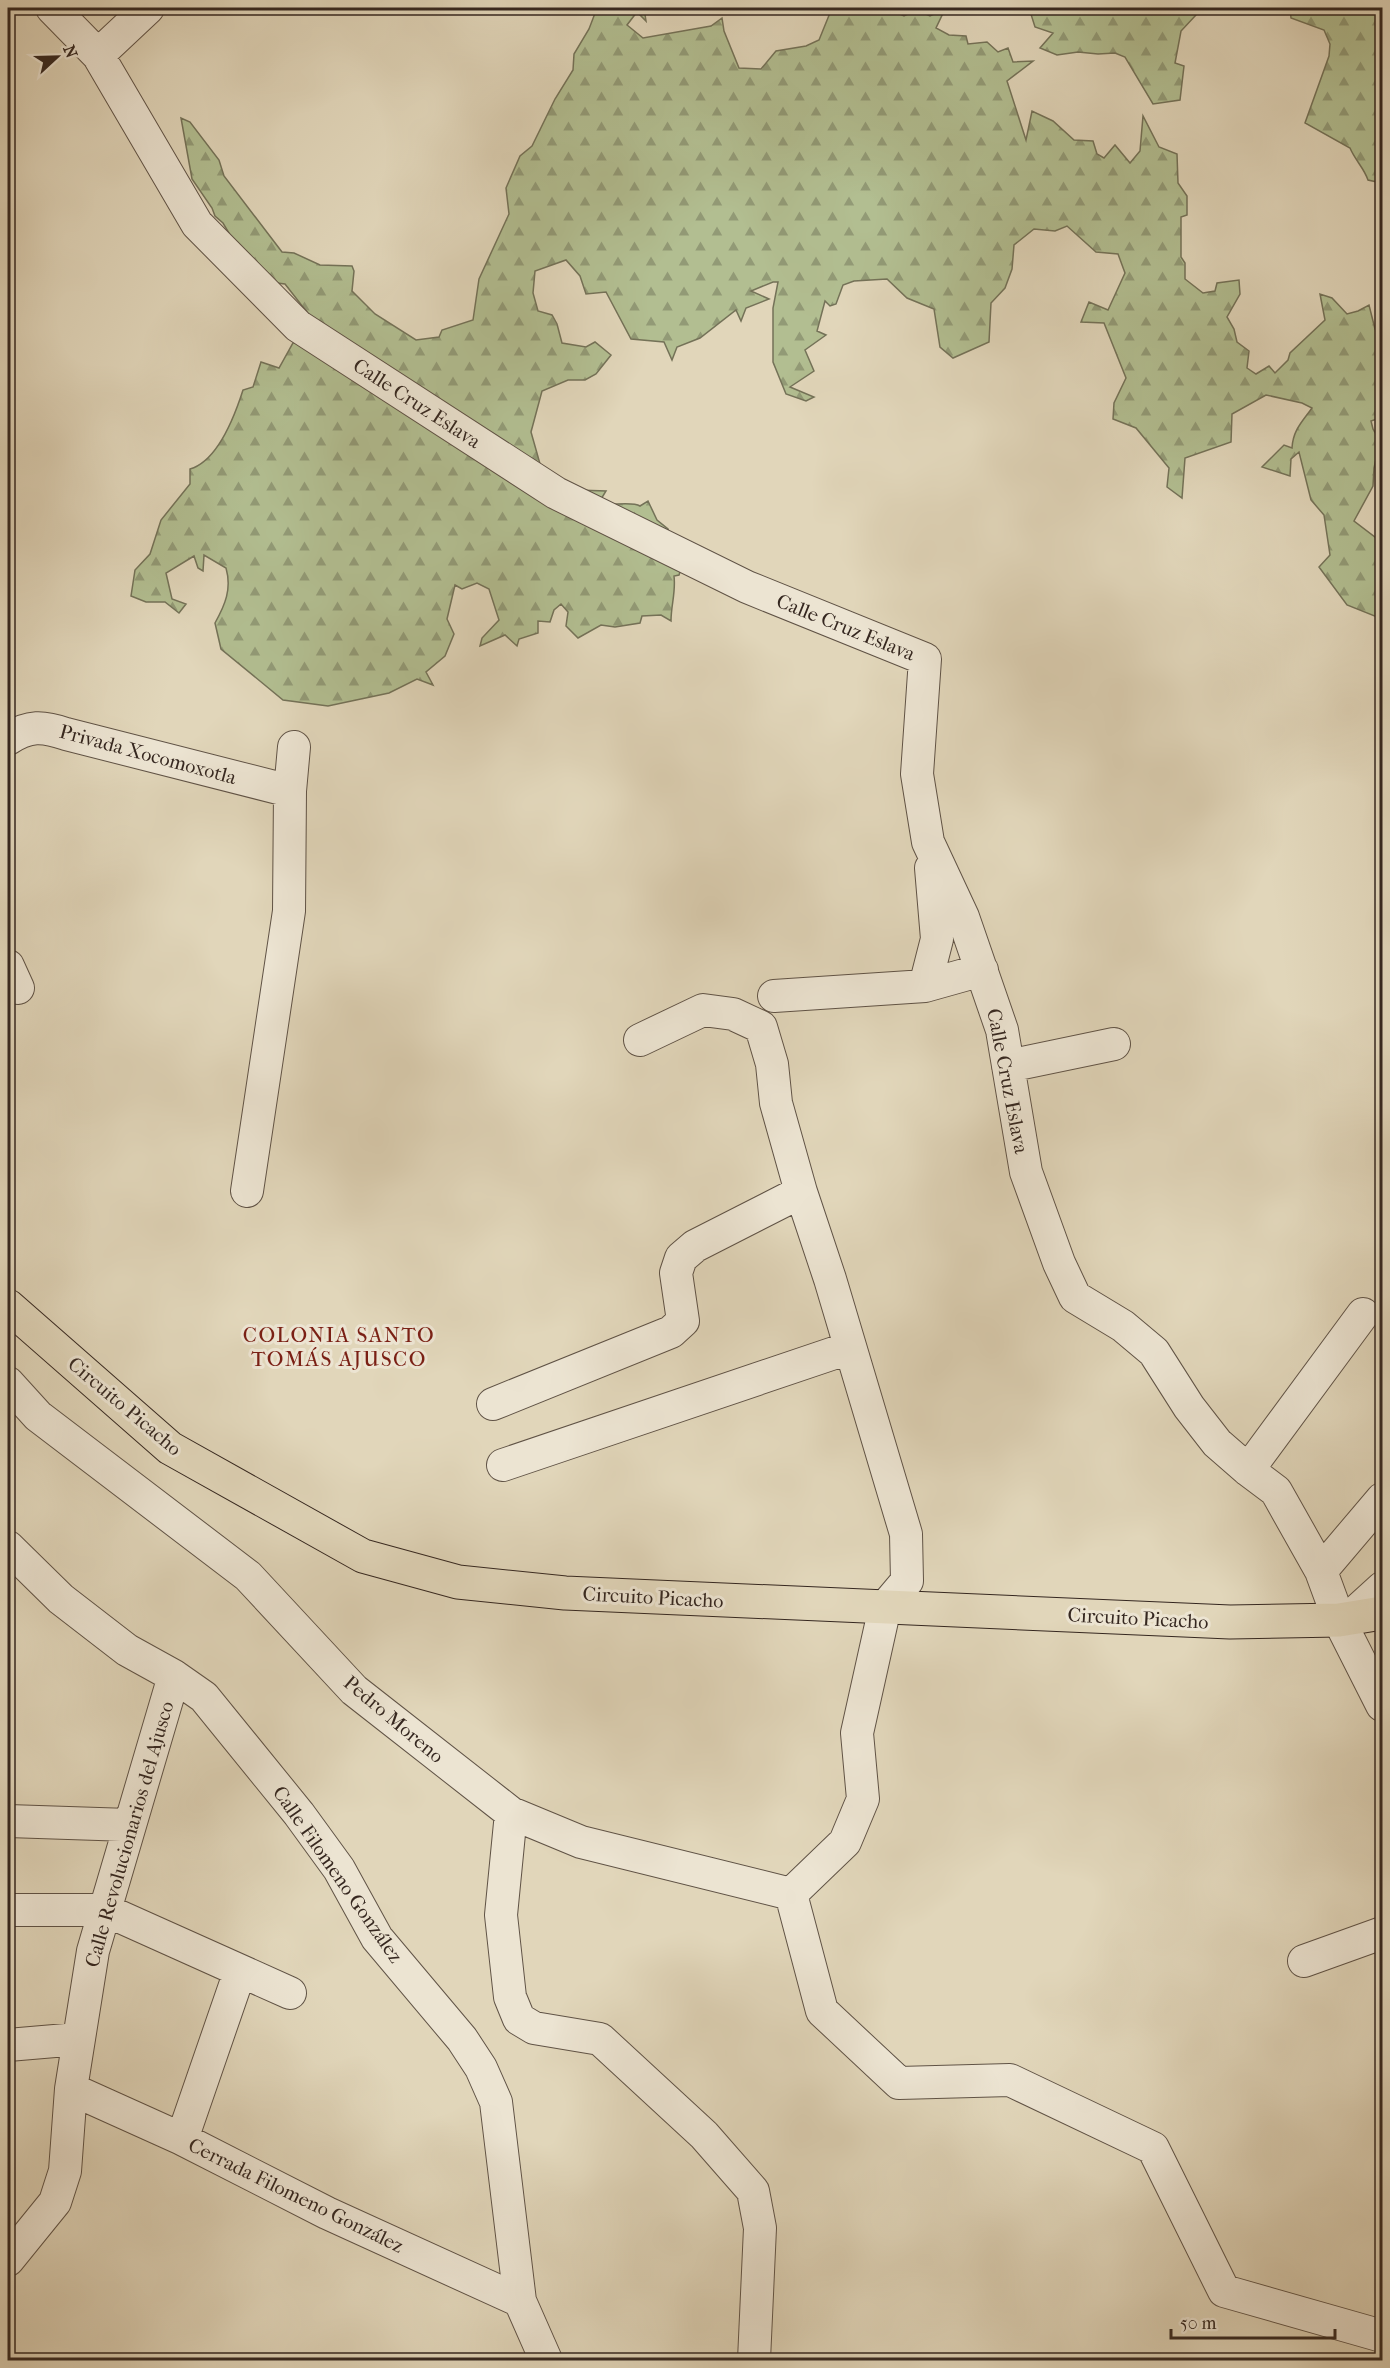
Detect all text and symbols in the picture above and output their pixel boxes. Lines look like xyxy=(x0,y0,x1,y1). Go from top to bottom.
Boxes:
north arrow xyxy=(27,27,87,87)
text: N xyxy=(59,42,82,62)
street label: Calle Cruz Eslava xyxy=(349,354,485,454)
street label: Calle Cruz Eslava xyxy=(773,589,919,666)
street label: Privada Xocomoxotla xyxy=(57,720,239,789)
street label: Calle Cruz Eslava xyxy=(982,1007,1033,1156)
district label: COLONIA SANTO TOMÁS AJUSCO xyxy=(243,1323,435,1371)
street label: Circuito Picacho xyxy=(63,1352,186,1461)
street label: Circuito Picacho xyxy=(582,1582,724,1613)
street label: Circuito Picacho xyxy=(1067,1603,1209,1634)
street label: Pedro Moreno xyxy=(339,1671,448,1768)
street label: Calle Revolucionarios del Ajusco xyxy=(80,1698,179,1970)
street label: Calle Filomeno González xyxy=(268,1782,407,1967)
street label: Cerrada Filomeno González xyxy=(184,2133,407,2258)
scale bar xyxy=(1171,2302,1334,2340)
text: 50 m xyxy=(1180,2313,1217,2334)

